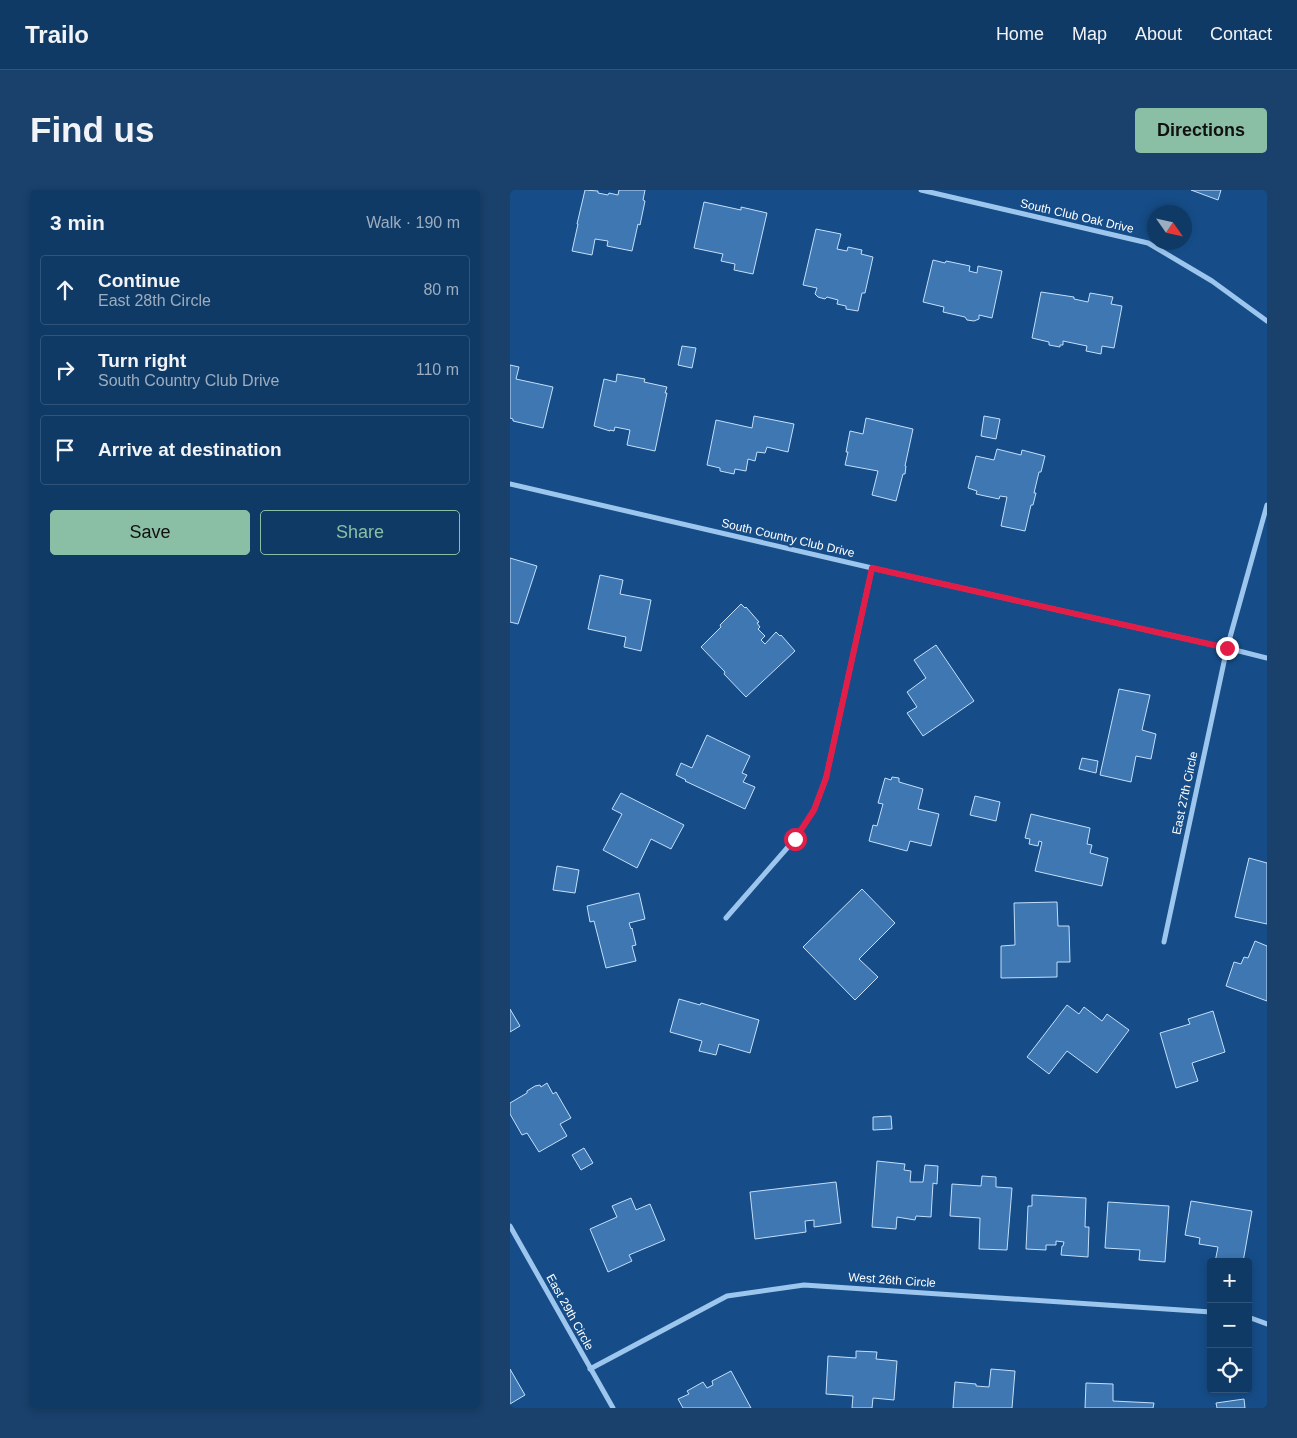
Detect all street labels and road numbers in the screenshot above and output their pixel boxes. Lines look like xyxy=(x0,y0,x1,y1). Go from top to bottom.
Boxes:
street label: South Club Oak Drive xyxy=(1019,196,1135,236)
street label: South Country Club Drive xyxy=(720,516,856,560)
street label: East 27th Circle xyxy=(1169,750,1201,836)
street label: West 26th Circle xyxy=(848,1270,937,1290)
street label: East 29th Circle xyxy=(543,1272,597,1353)

